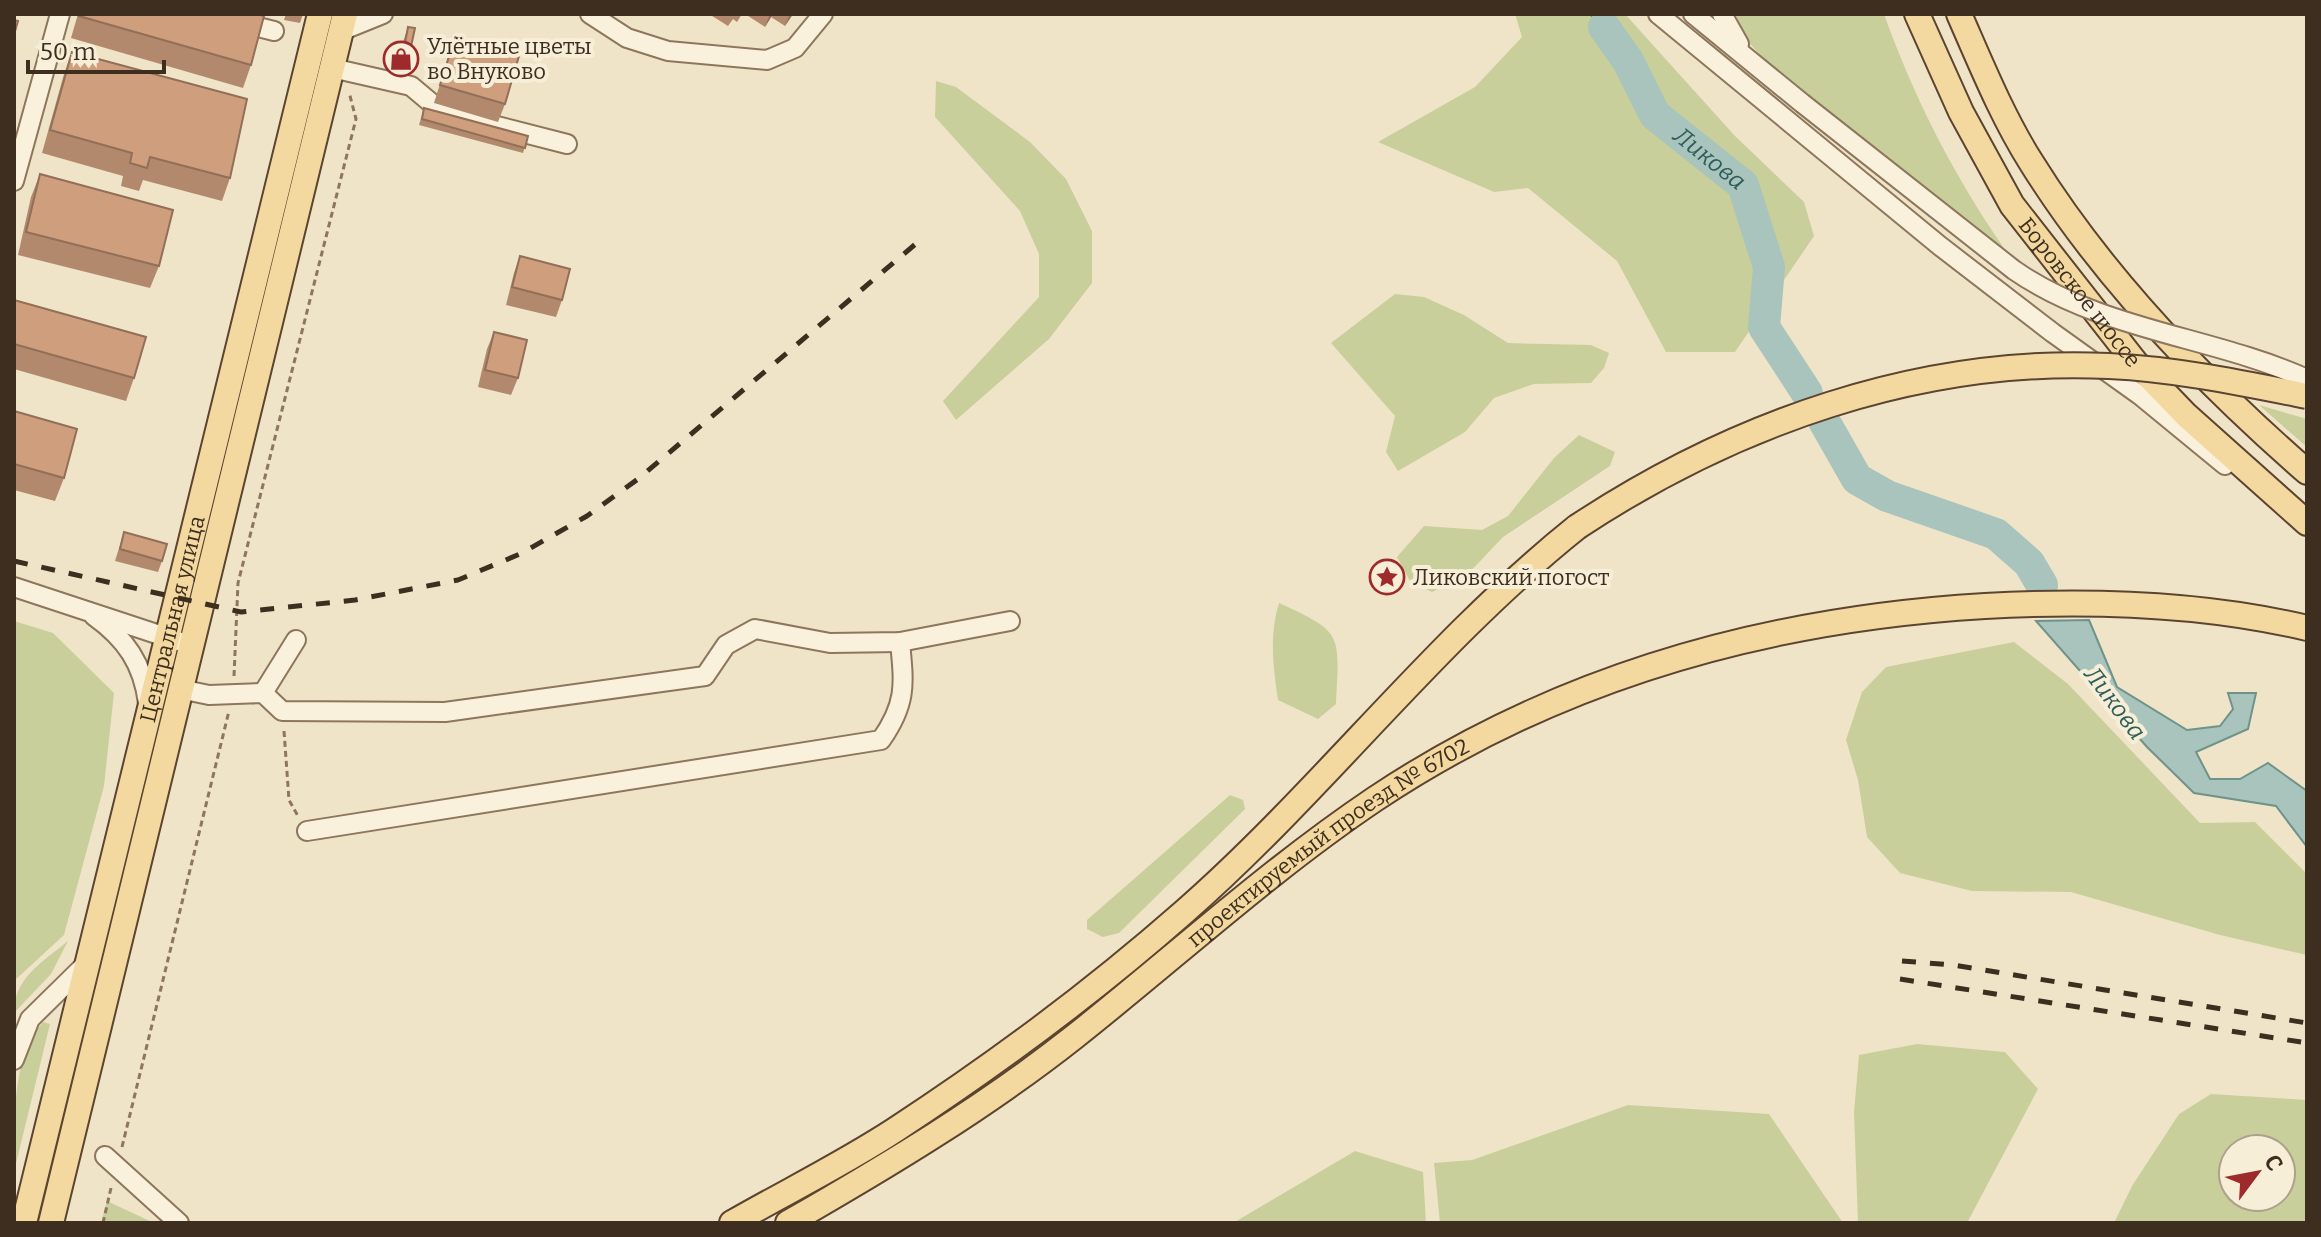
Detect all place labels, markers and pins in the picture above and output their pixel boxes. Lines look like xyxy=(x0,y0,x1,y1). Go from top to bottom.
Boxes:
place label: Улётные цветы во Внуково xyxy=(427,33,592,85)
shop icon: Улётные цветы во Внуково xyxy=(382,40,420,78)
place icon: Ликовский погост xyxy=(1368,558,1406,596)
place label: Ликовский погост xyxy=(1413,564,1609,591)

